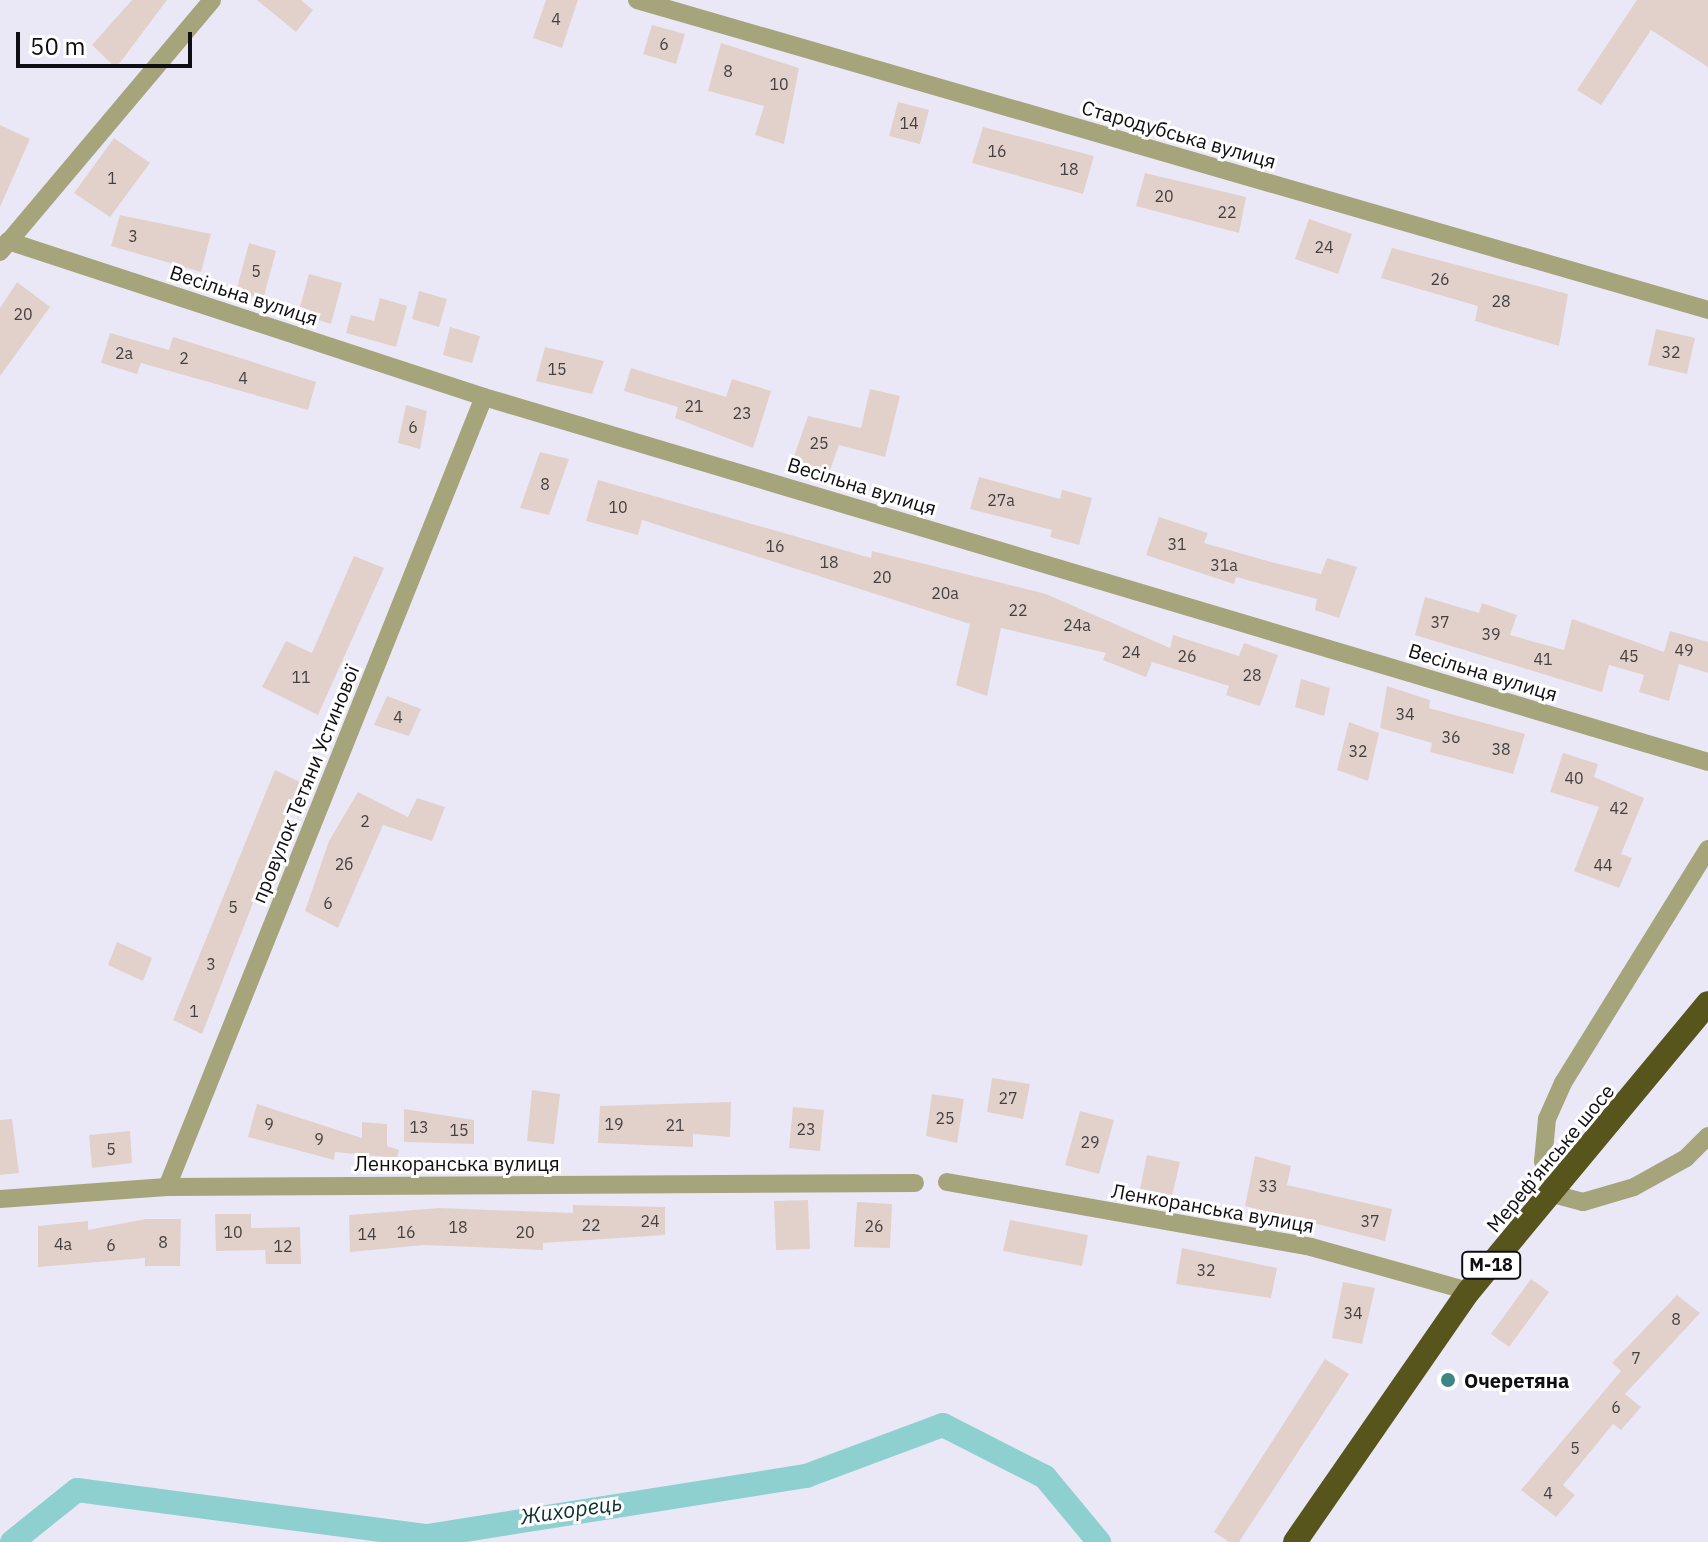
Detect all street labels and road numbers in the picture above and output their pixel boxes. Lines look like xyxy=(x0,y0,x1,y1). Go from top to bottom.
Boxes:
street label: Стародубська вулиця xyxy=(1079,95,1279,173)
street label: Весільна вулиця xyxy=(167,260,321,330)
street label: Весільна вулиця xyxy=(785,452,939,520)
street label: Весільна вулиця xyxy=(1406,638,1560,706)
street label: провулок Тетяни Устинової xyxy=(246,662,364,906)
street label: Мереф’янське шосе xyxy=(1481,1079,1619,1237)
street label: Ленкоранська вулиця xyxy=(354,1151,560,1175)
street label: Ленкоранська вулиця xyxy=(1110,1178,1316,1238)
road number: М-18 xyxy=(1461,1251,1521,1279)

